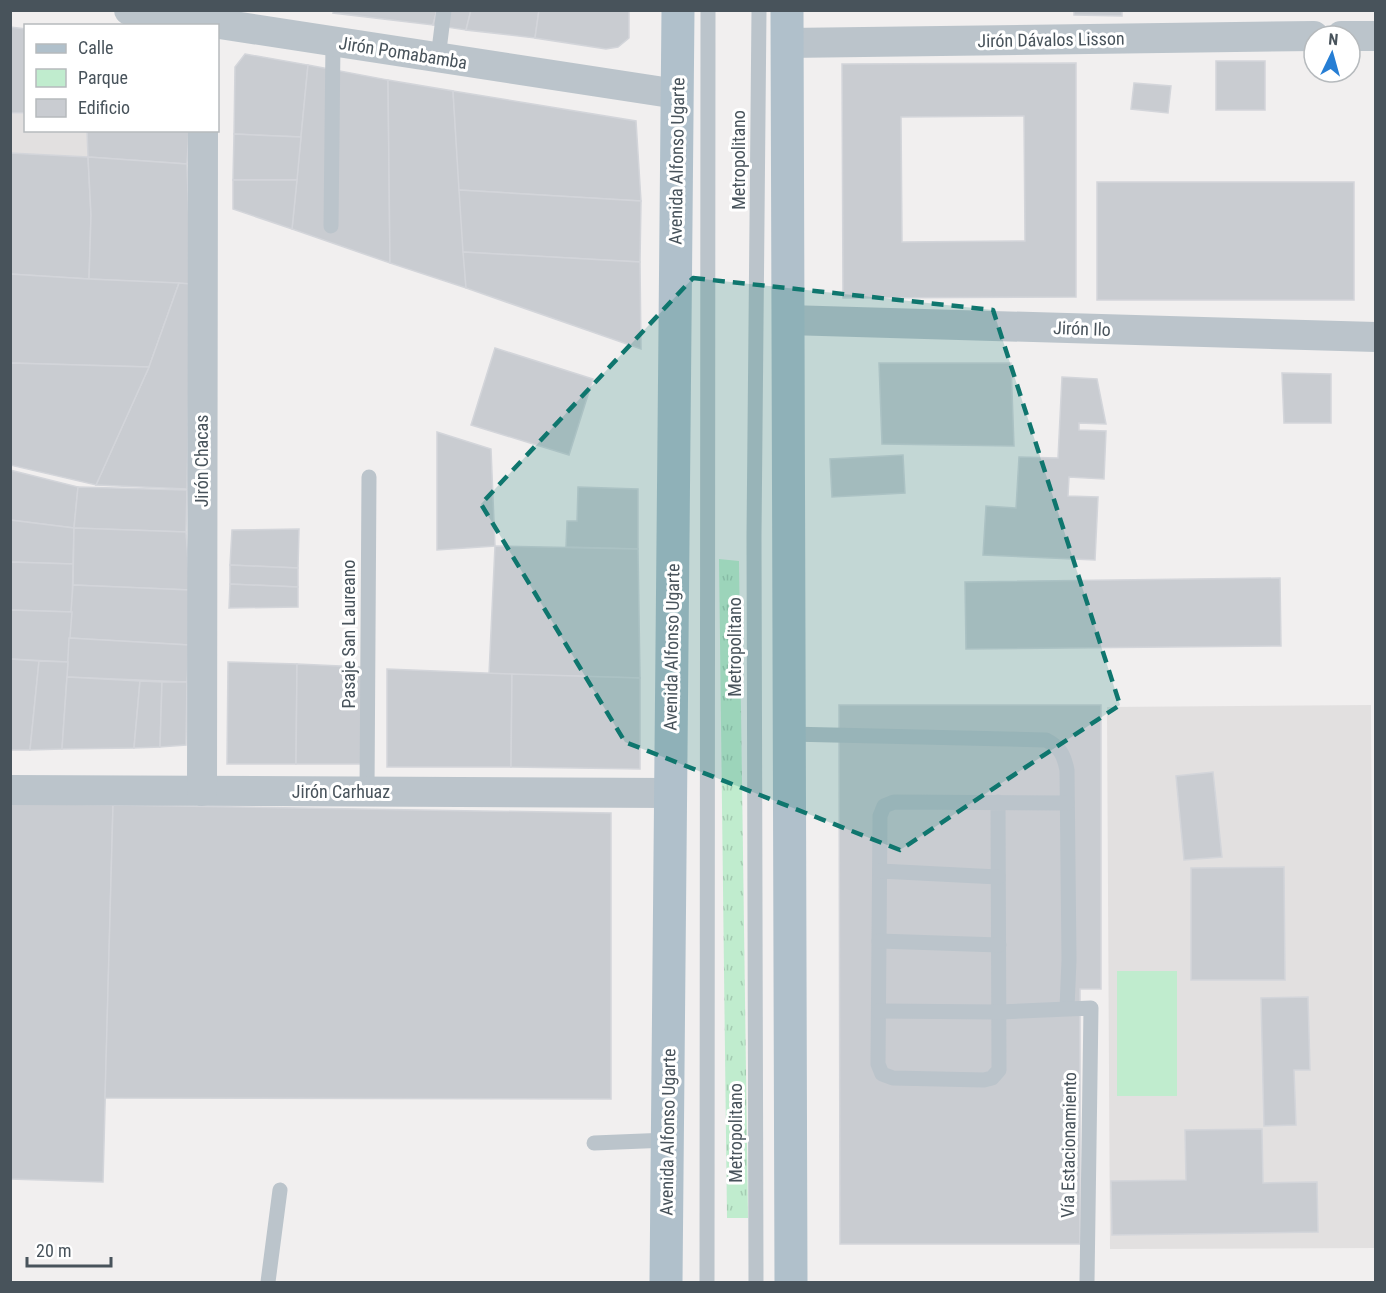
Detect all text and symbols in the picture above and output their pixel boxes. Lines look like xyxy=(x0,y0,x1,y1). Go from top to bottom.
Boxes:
legend xyxy=(24,24,219,132)
north arrow xyxy=(1302,24,1362,84)
street label: Jirón Dávalos Lisson xyxy=(977,28,1125,51)
text: N xyxy=(1328,30,1339,49)
street label: Jirón Pomabamba xyxy=(337,32,469,73)
text: Calle xyxy=(78,37,114,58)
text: Parque xyxy=(78,67,128,88)
street label: Avenida Alfonso Ugarte xyxy=(665,77,688,245)
text: Edificio xyxy=(78,97,130,118)
street label: Metropolitano xyxy=(728,110,749,210)
street label: Jirón Ilo xyxy=(1053,317,1111,340)
street label: Jirón Chacas xyxy=(191,415,212,507)
street label: Pasaje San Laureano xyxy=(338,560,359,708)
street label: Avenida Alfonso Ugarte xyxy=(660,563,683,731)
street label: Metropolitano xyxy=(724,597,745,697)
street label: Jirón Carhuaz xyxy=(292,781,390,802)
street label: Avenida Alfonso Ugarte xyxy=(656,1048,679,1216)
street label: Vía Estacionamiento xyxy=(1057,1072,1080,1218)
street label: Metropolitano xyxy=(725,1083,746,1183)
scale bar xyxy=(27,1230,111,1268)
text: 20 m xyxy=(36,1240,71,1261)

